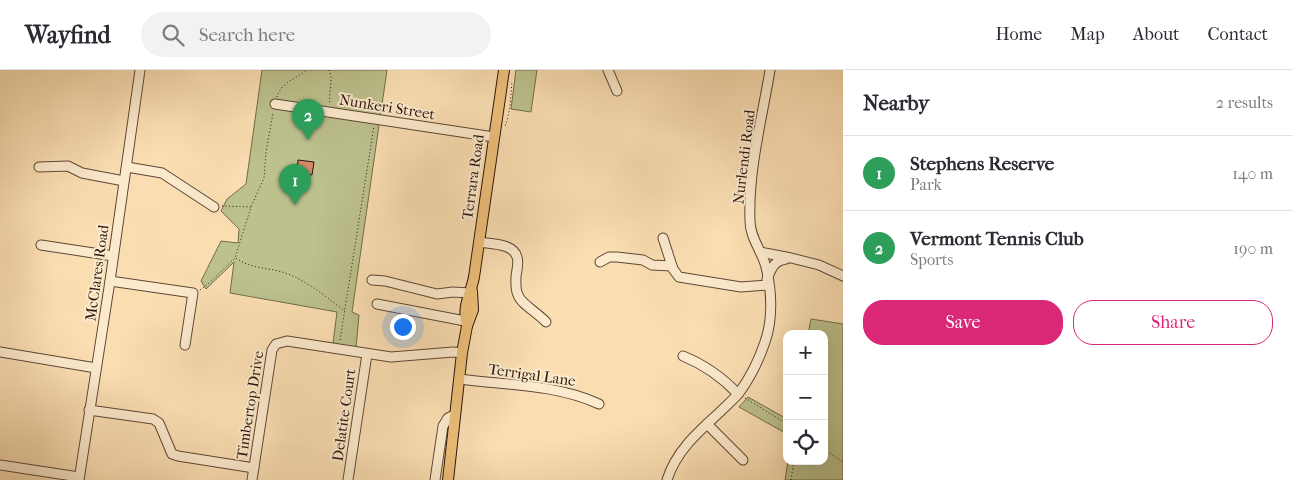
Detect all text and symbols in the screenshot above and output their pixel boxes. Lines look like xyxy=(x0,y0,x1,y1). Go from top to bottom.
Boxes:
search box xyxy=(141,12,491,57)
text: Wayfind xyxy=(25,21,111,49)
icon: search xyxy=(159,21,187,49)
text: Search here xyxy=(199,24,295,46)
text: Home xyxy=(995,24,1042,45)
text: Map xyxy=(1070,24,1105,45)
text: About xyxy=(1133,24,1179,45)
text: Contact xyxy=(1207,24,1268,45)
street label: Nunkeri Street xyxy=(338,91,437,124)
text: Nearby xyxy=(863,91,929,115)
text: 2 results xyxy=(1216,93,1273,112)
pin: 2 xyxy=(292,99,324,140)
street label: Nurlendi Road xyxy=(729,108,759,205)
street label: Terrara Road xyxy=(458,132,488,221)
text: Stephens Reserve xyxy=(910,153,1054,175)
pin: 1 xyxy=(279,164,311,205)
text: 1 xyxy=(876,164,882,183)
text: 140 m xyxy=(1232,164,1273,183)
text: Park xyxy=(910,175,942,194)
street label: McClares Road xyxy=(81,223,113,322)
text: Vermont Tennis Club xyxy=(910,228,1084,250)
text: 2 xyxy=(875,239,883,258)
text: 190 m xyxy=(1233,239,1273,258)
text: Sports xyxy=(910,250,953,269)
button: Save xyxy=(863,300,1063,345)
button: Share xyxy=(1073,300,1273,345)
your location xyxy=(390,314,416,340)
map controls xyxy=(783,330,828,465)
button: + xyxy=(783,330,828,375)
street label: Timbertop Drive xyxy=(233,349,268,460)
street label: Terrigal Lane xyxy=(487,360,577,390)
street label: Delatite Court xyxy=(329,367,360,463)
button: − xyxy=(783,375,828,420)
button: locate xyxy=(783,420,828,465)

